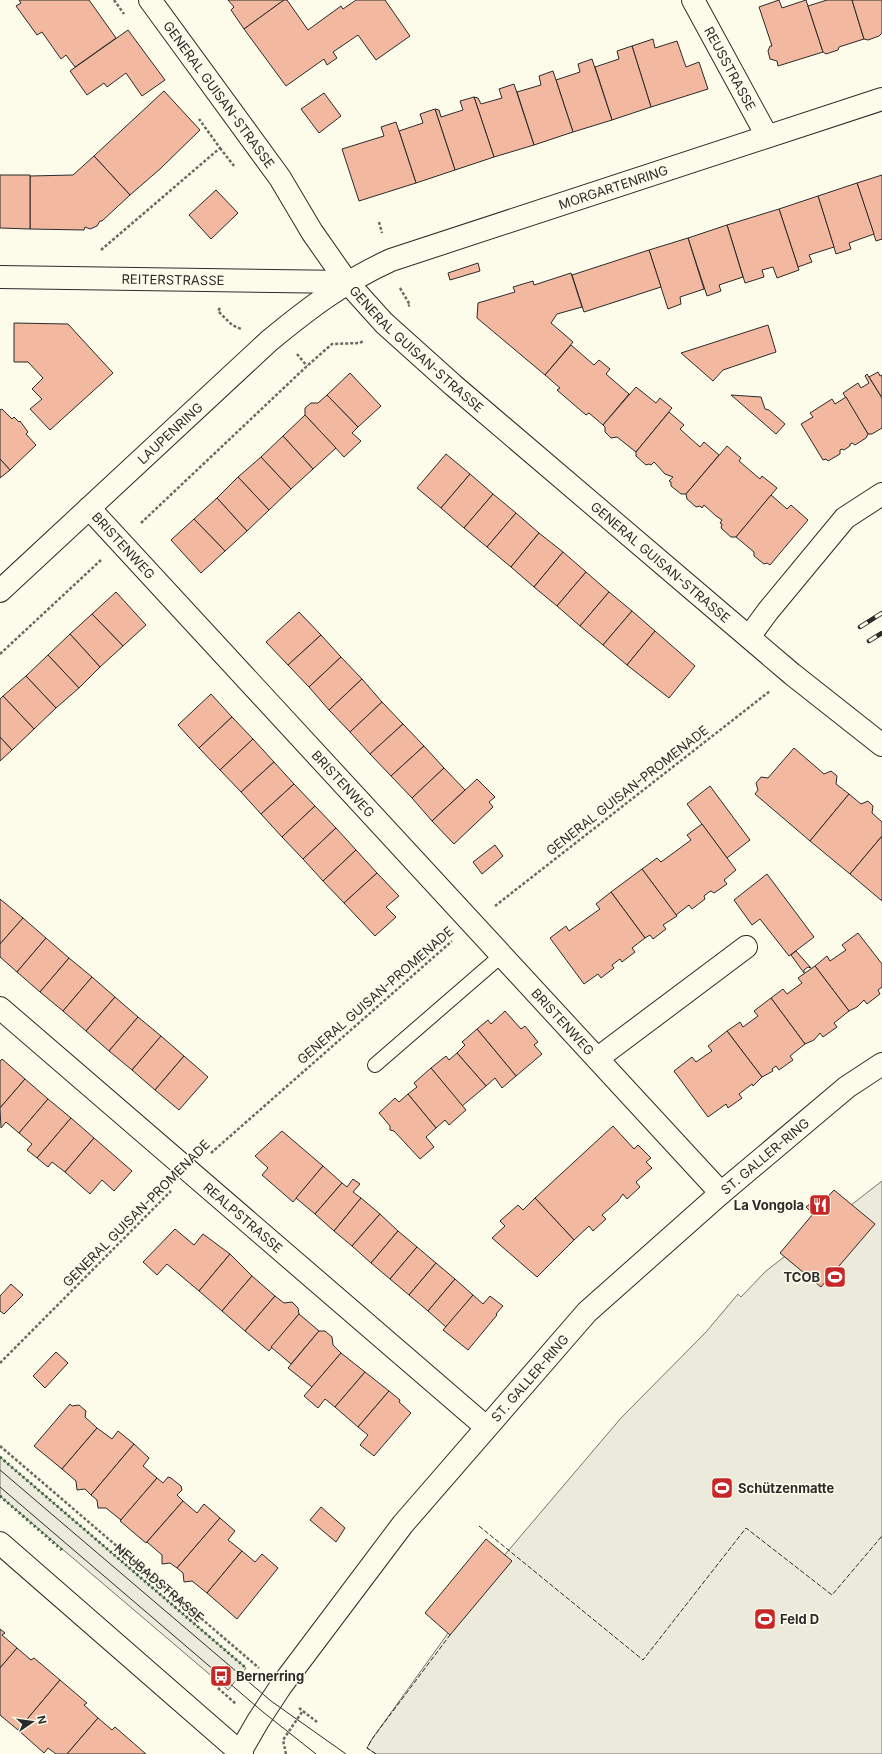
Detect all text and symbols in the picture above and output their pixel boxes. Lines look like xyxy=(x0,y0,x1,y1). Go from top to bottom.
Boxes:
street label: GENERAL GUISAN-STRASSE xyxy=(160,18,278,171)
street label: REUSSTRASSE xyxy=(701,24,759,113)
street label: MORGARTENRING xyxy=(556,162,670,213)
street label: REITERSTRASSE xyxy=(121,271,225,288)
street label: GENERAL GUISAN-STRASSE xyxy=(346,282,487,416)
street label: LAUPENRING xyxy=(134,399,206,467)
street label: GENERAL GUISAN-STRASSE xyxy=(588,498,734,626)
street label: BRISTENWEG xyxy=(89,509,158,582)
street label: GENERAL GUISAN-PROMENADE xyxy=(543,722,711,858)
street label: BRISTENWEG xyxy=(309,747,378,820)
street label: GENERAL GUISAN-PROMENADE xyxy=(294,923,456,1067)
street label: BRISTENWEG xyxy=(528,985,598,1058)
street label: ST. GALLER-RING xyxy=(717,1114,812,1198)
street label: GENERAL GUISAN-PROMENADE xyxy=(59,1136,213,1290)
street label: REALPSTRASSE xyxy=(200,1179,286,1256)
restaurant icon: La Vongola xyxy=(807,1192,833,1218)
place label: La Vongola xyxy=(734,1197,804,1213)
sports icon: TCOB xyxy=(822,1264,848,1290)
place label: TCOB xyxy=(784,1269,820,1285)
street label: ST. GALLER-RING xyxy=(487,1331,572,1425)
sports icon: Schützenmatte xyxy=(709,1475,735,1501)
place label: Schützenmatte xyxy=(738,1480,834,1496)
street label: NEUBADSTRASSE xyxy=(111,1540,207,1625)
sports icon: Feld D xyxy=(752,1606,778,1632)
place label: Feld D xyxy=(780,1611,819,1627)
bus stop icon: Bernerring xyxy=(208,1663,234,1689)
place label: Bernerring xyxy=(236,1668,304,1684)
north arrow xyxy=(12,1702,52,1742)
text: N xyxy=(34,1714,50,1725)

